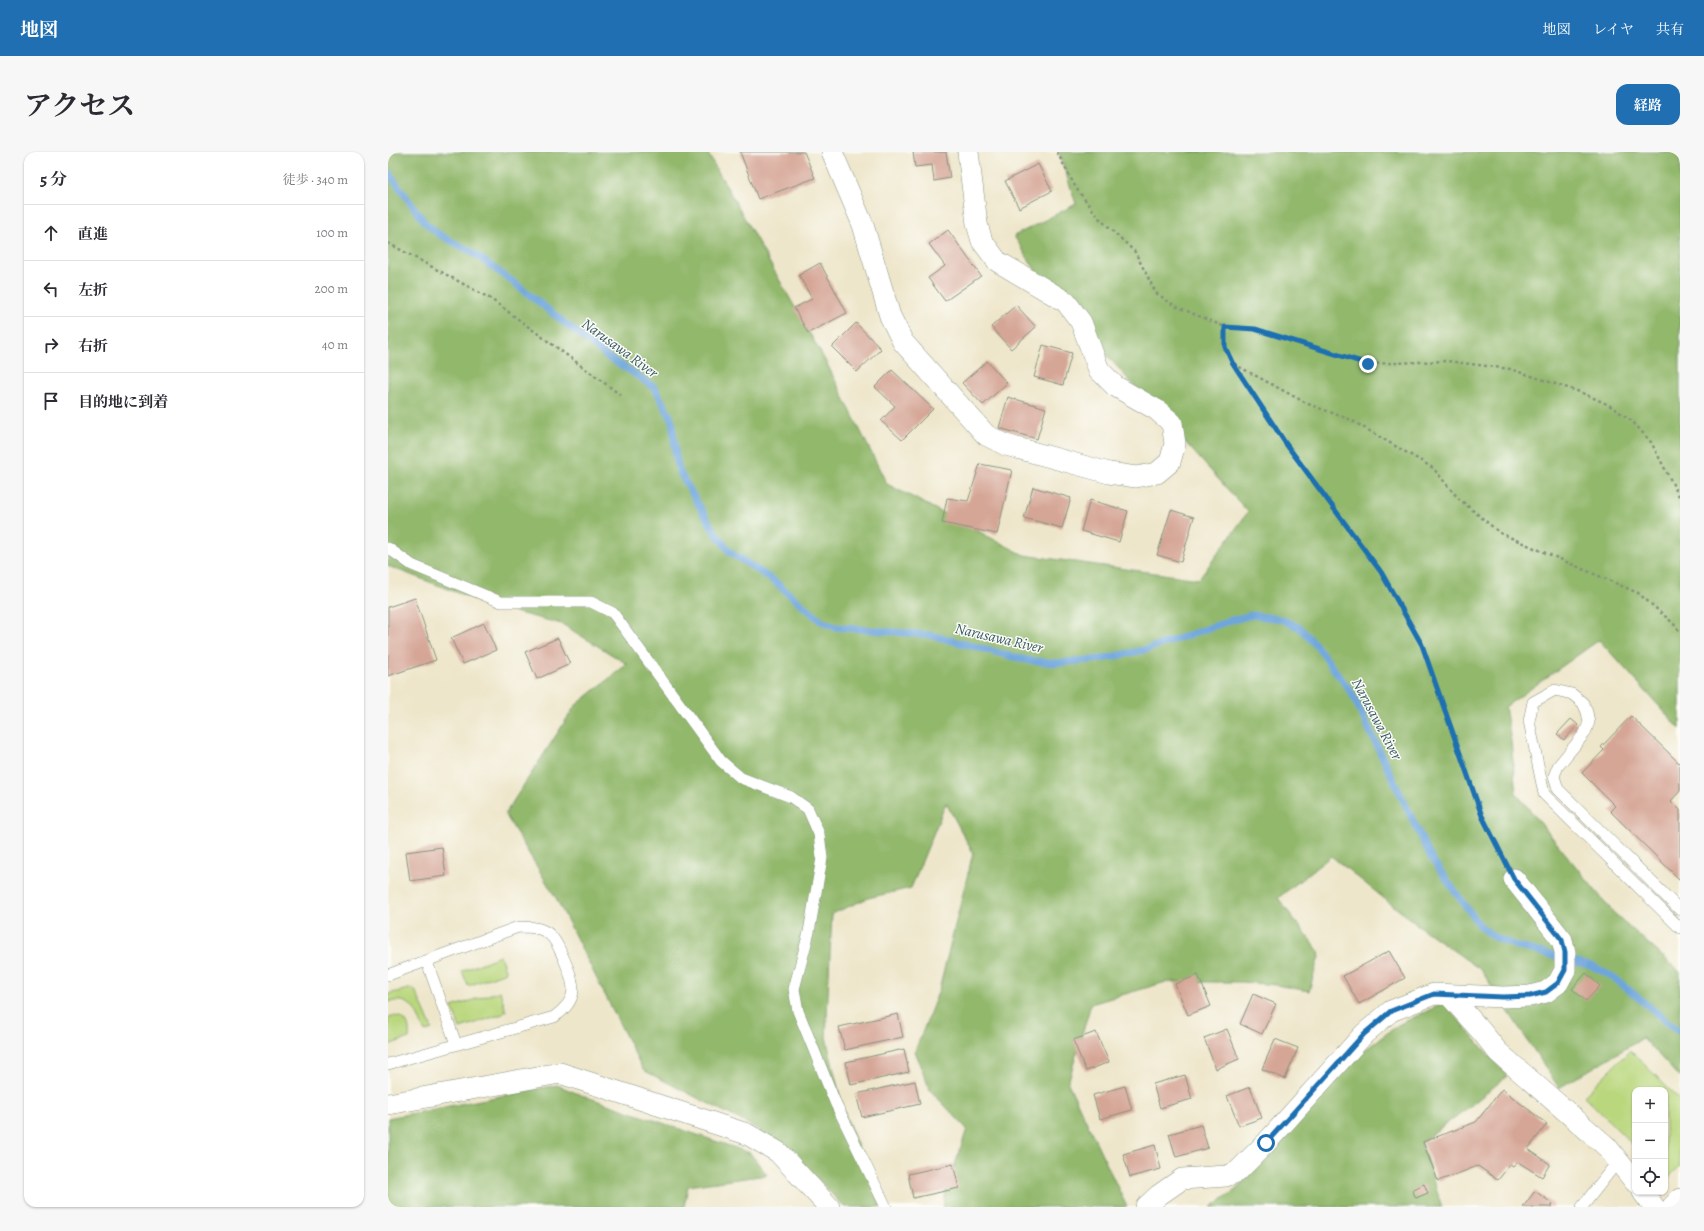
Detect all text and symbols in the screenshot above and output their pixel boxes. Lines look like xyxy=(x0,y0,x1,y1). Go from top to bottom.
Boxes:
text: 地図 xyxy=(20,17,58,43)
text: 地図 xyxy=(1543,20,1571,39)
text: レイヤ xyxy=(1593,20,1634,39)
text: 共有 xyxy=(1656,20,1684,39)
button: 経路 xyxy=(1616,84,1680,125)
text: アクセス xyxy=(24,87,135,125)
text: 5 分 xyxy=(40,168,67,191)
text: 徒歩 · 340 m xyxy=(283,171,348,188)
icon: ahead xyxy=(40,222,62,244)
text: 直進 xyxy=(78,224,108,244)
text: 100 m xyxy=(316,224,348,241)
icon: left xyxy=(40,278,62,300)
text: 左折 xyxy=(78,280,108,300)
text: 200 m xyxy=(315,280,348,297)
water label: Narusawa River xyxy=(578,314,663,383)
icon: right xyxy=(40,334,62,356)
text: 右折 xyxy=(78,336,108,356)
text: 40 m xyxy=(322,336,348,353)
route end xyxy=(1359,355,1377,373)
icon: arrive xyxy=(40,390,62,412)
text: 目的地に到着 xyxy=(78,392,168,412)
water label: Narusawa River xyxy=(953,618,1046,658)
water label: Narusawa River xyxy=(1347,675,1407,764)
map controls xyxy=(1632,1087,1668,1195)
button: + xyxy=(1632,1087,1668,1123)
button: − xyxy=(1632,1123,1668,1159)
route start xyxy=(1257,1134,1275,1152)
button: locate xyxy=(1632,1159,1668,1195)

